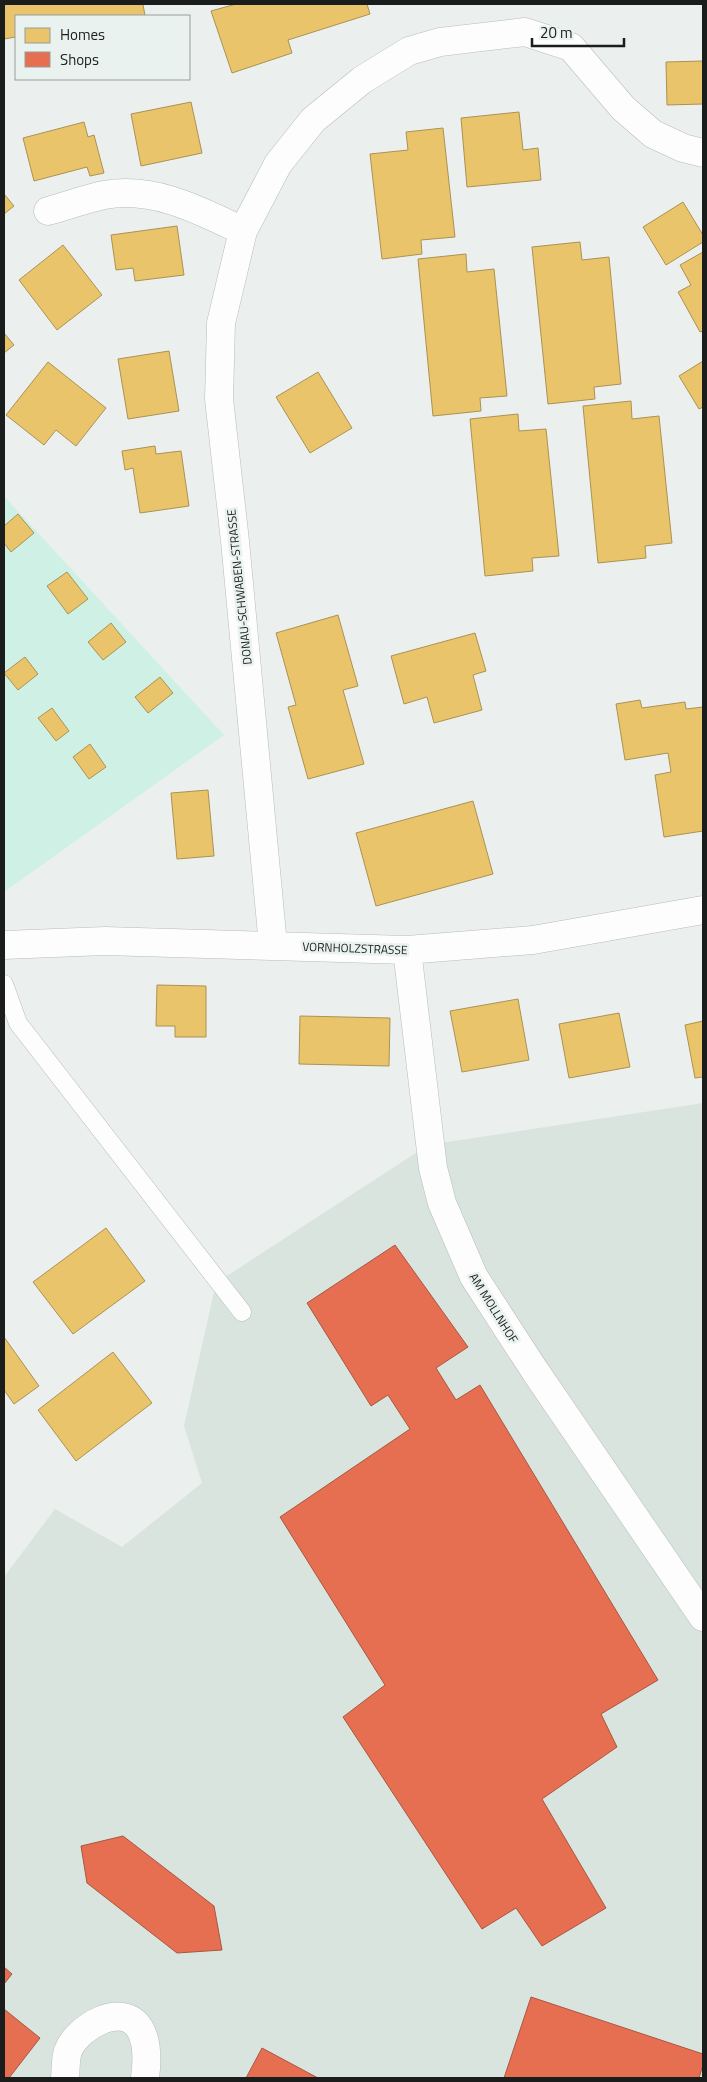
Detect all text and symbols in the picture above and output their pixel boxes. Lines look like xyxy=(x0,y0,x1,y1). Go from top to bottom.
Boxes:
legend xyxy=(15,15,190,80)
scale bar xyxy=(532,15,624,47)
text: 20 m xyxy=(540,21,573,44)
text: Homes xyxy=(60,23,105,46)
text: Shops xyxy=(60,48,99,71)
street label: DONAU-SCHWABEN-STRASSE xyxy=(221,508,257,666)
street label: VORNHOLZSTRASSE xyxy=(302,937,408,959)
street label: AM MOLLNHOF xyxy=(465,1269,523,1347)

